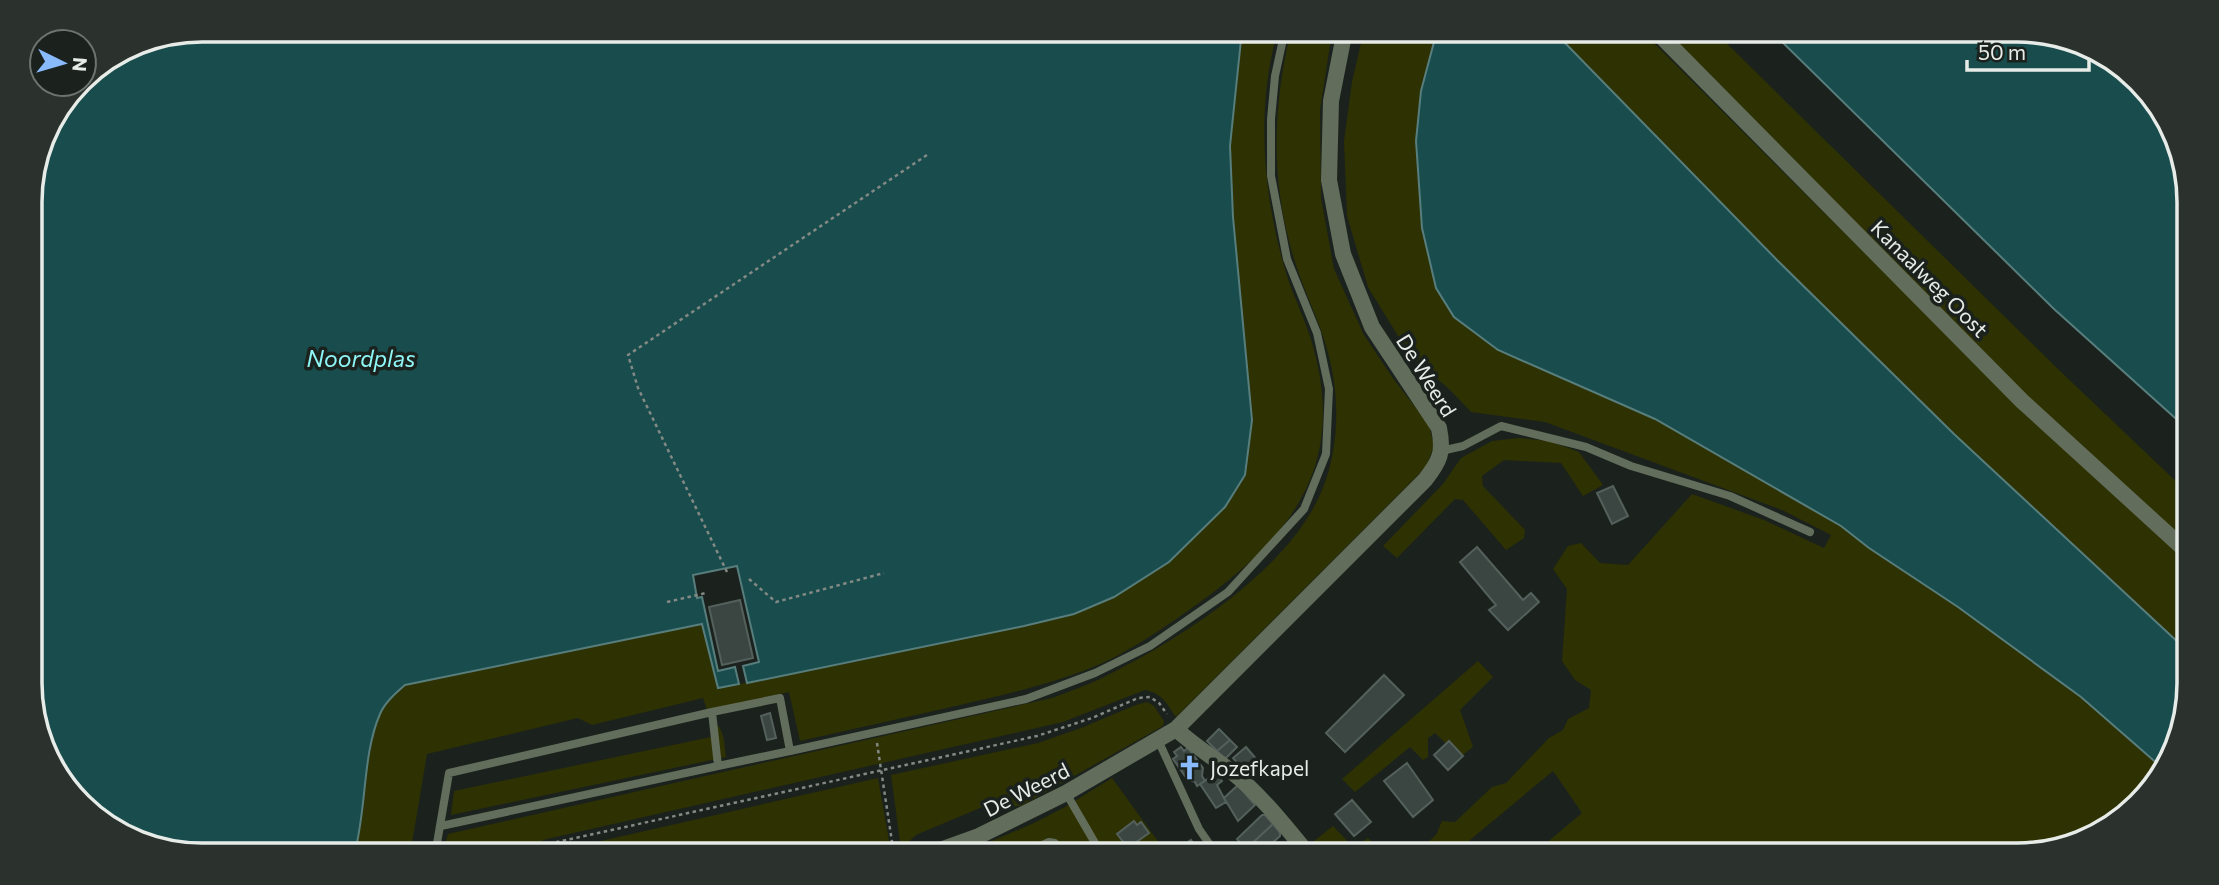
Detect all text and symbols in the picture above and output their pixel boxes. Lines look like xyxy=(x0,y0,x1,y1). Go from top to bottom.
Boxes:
north arrow xyxy=(28,28,98,98)
scale bar xyxy=(1967,28,2090,72)
text: 50 m xyxy=(1978,39,2026,64)
text: N xyxy=(68,56,93,73)
street label: Kanaalweg Oost xyxy=(1866,214,1994,342)
street label: De Weerd xyxy=(1392,329,1462,421)
water label: Noordplas xyxy=(307,344,415,372)
church icon: Jozefkapel xyxy=(1176,753,1204,781)
place label: Jozefkapel xyxy=(1210,755,1309,780)
street label: De Weerd xyxy=(979,757,1073,821)

